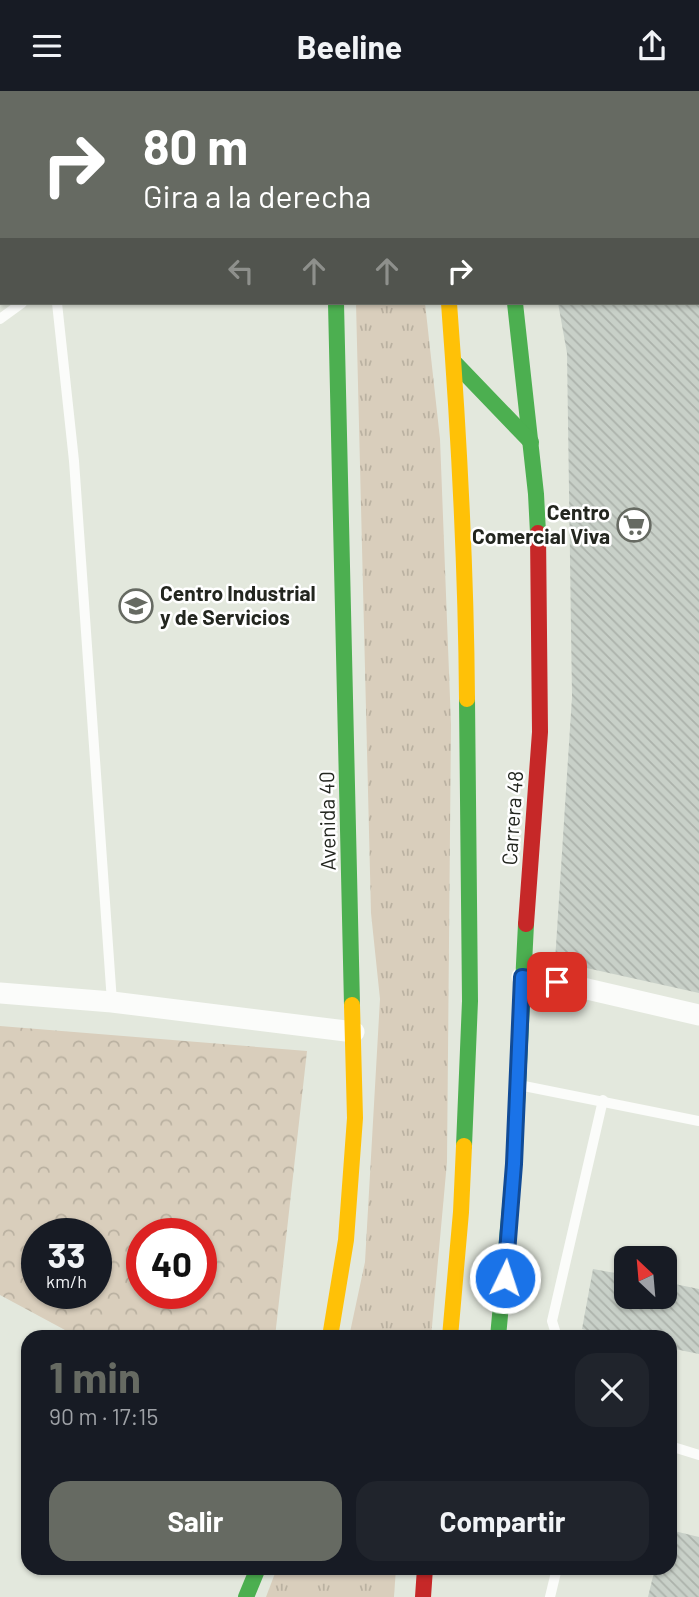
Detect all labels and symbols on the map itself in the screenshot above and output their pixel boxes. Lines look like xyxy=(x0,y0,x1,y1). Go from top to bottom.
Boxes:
place label: Centro Comercial Viva xyxy=(472,499,610,548)
supermarket icon: Centro Comercial Viva xyxy=(615,506,653,544)
place label: Centro Industrial y de Servicios xyxy=(160,580,316,629)
school or university icon: Centro Industrial y de Servicios xyxy=(117,587,155,625)
street label: Carrera 48 xyxy=(496,770,527,866)
street label: Avenida 40 xyxy=(313,771,340,871)
pin xyxy=(527,952,587,1012)
speed limit sign: 40 xyxy=(126,1218,217,1309)
position arrow xyxy=(468,1241,542,1315)
north arrow xyxy=(614,1246,677,1309)

